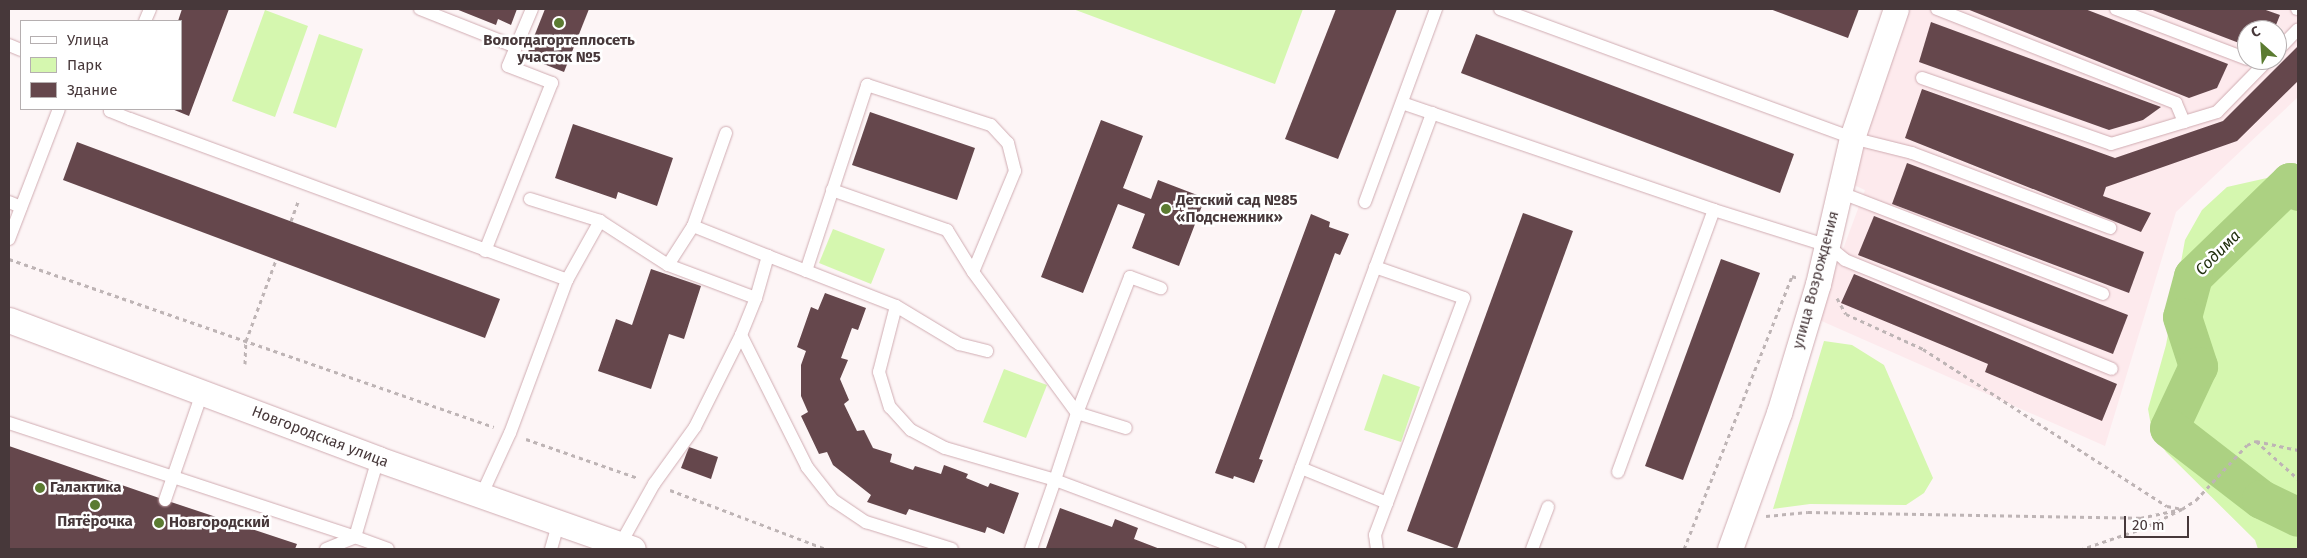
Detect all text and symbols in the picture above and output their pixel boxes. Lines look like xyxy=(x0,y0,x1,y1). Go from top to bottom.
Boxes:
marker: Вологдагортеплосеть участок №5 xyxy=(553,17,565,29)
legend xyxy=(20,20,182,110)
north arrow xyxy=(2237,20,2287,70)
text: С xyxy=(2248,23,2263,41)
text: Улица xyxy=(67,31,109,49)
place label: Вологдагортеплосеть участок №5 xyxy=(483,31,635,66)
text: Парк xyxy=(67,56,102,74)
text: Здание xyxy=(67,81,117,99)
place label: Детский сад №85 «Подснежник» xyxy=(1176,191,1298,226)
marker: Детский сад №85 «Подснежник» xyxy=(1160,203,1172,215)
street label: улица Возрождения xyxy=(1789,209,1843,351)
water label: Содима xyxy=(2191,226,2245,280)
street label: Новгородская улица xyxy=(249,403,391,471)
place label: Галактика xyxy=(50,479,122,497)
marker: Галактика xyxy=(34,482,46,494)
marker: Пятёрочка xyxy=(89,499,101,511)
scale bar xyxy=(2127,506,2192,538)
place label: Пятёрочка xyxy=(57,513,133,531)
place label: Новгородский xyxy=(169,514,270,532)
text: 20 m xyxy=(2132,516,2165,534)
marker: Новгородский xyxy=(153,517,165,529)

